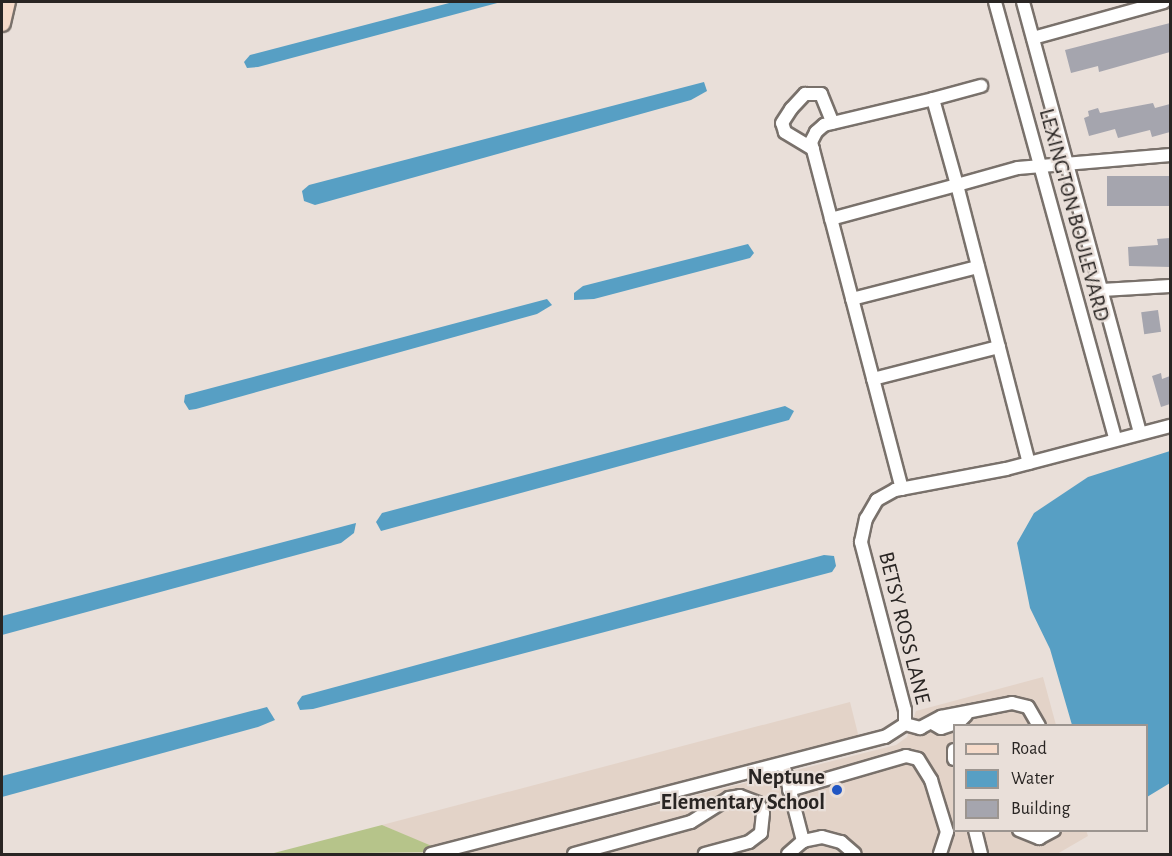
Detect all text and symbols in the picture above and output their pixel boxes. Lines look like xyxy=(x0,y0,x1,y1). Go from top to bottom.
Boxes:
street label: LEXINGTON BOULEVARD xyxy=(1033,106,1115,324)
street label: BETSY ROSS LANE xyxy=(872,549,936,707)
legend xyxy=(953,724,1148,832)
text: Road xyxy=(1011,740,1047,758)
place label: Neptune Elementary School xyxy=(661,764,825,816)
text: Water xyxy=(1011,770,1054,788)
marker: Neptune Elementary School xyxy=(830,783,844,797)
text: Building xyxy=(1011,800,1070,818)

